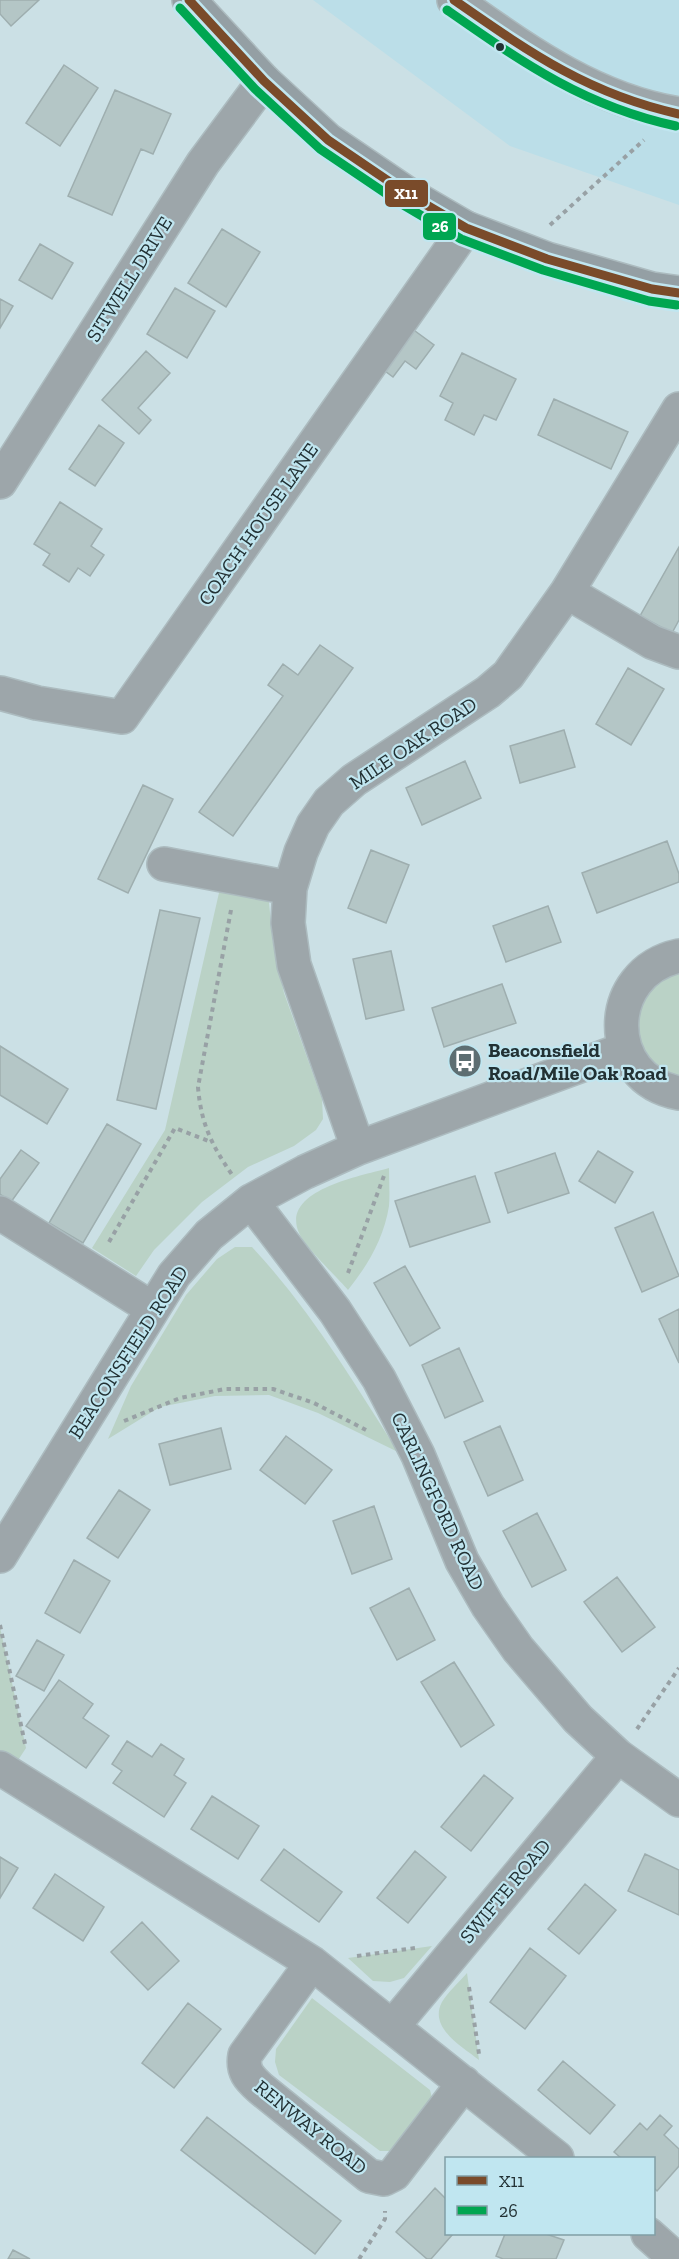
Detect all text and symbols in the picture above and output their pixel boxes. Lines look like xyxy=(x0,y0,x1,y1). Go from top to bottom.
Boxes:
unlabelled marker xyxy=(494,41,506,53)
line badge: X11 xyxy=(384,179,429,208)
text: X11 xyxy=(394,184,418,203)
street label: SITWELL DRIVE xyxy=(81,212,177,346)
line badge: 26 xyxy=(422,212,457,241)
text: 26 xyxy=(431,217,449,236)
street label: COACH HOUSE LANE xyxy=(193,438,323,610)
street label: MILE OAK ROAD xyxy=(345,692,481,794)
place label: Beaconsfield Road/Mile Oak Road xyxy=(488,1038,667,1085)
bus stop icon: Beaconsfield Road/Mile Oak Road xyxy=(447,1043,483,1079)
street label: BEACONSFIELD ROAD xyxy=(63,1261,193,1443)
street label: CARLINGFORD ROAD xyxy=(386,1408,490,1594)
street label: SWIFTE ROAD xyxy=(454,1834,556,1948)
street label: RENWAY ROAD xyxy=(250,2074,372,2180)
legend xyxy=(445,2157,655,2235)
text: X11 xyxy=(499,2170,524,2192)
text: 26 xyxy=(499,2200,518,2222)

